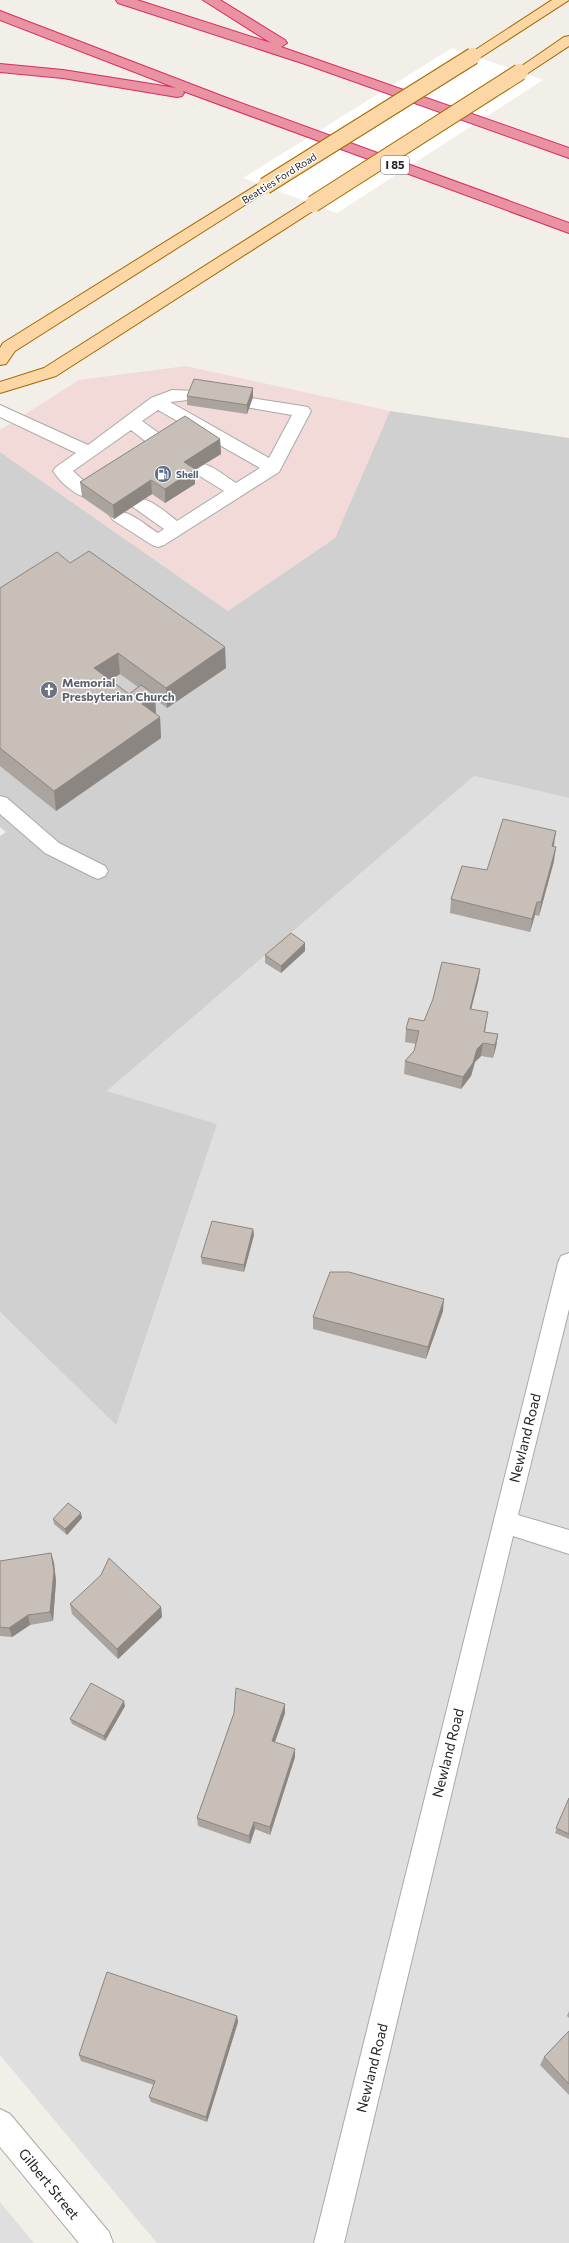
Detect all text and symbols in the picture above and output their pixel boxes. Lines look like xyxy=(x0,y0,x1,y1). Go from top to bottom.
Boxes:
street label: Beatties Ford Road xyxy=(239,150,319,206)
road number: I 85 xyxy=(381,156,409,174)
fuel station icon: Shell xyxy=(153,464,173,484)
place label: Shell xyxy=(176,468,199,480)
place label: Memorial Presbyterian Church xyxy=(62,675,175,703)
church icon: Memorial Presbyterian Church xyxy=(39,680,59,700)
street label: Newland Road xyxy=(505,1392,544,1484)
street label: Newland Road xyxy=(428,1707,467,1799)
street label: Newland Road xyxy=(352,2022,391,2114)
street label: Gilbert Street xyxy=(16,2145,83,2223)

